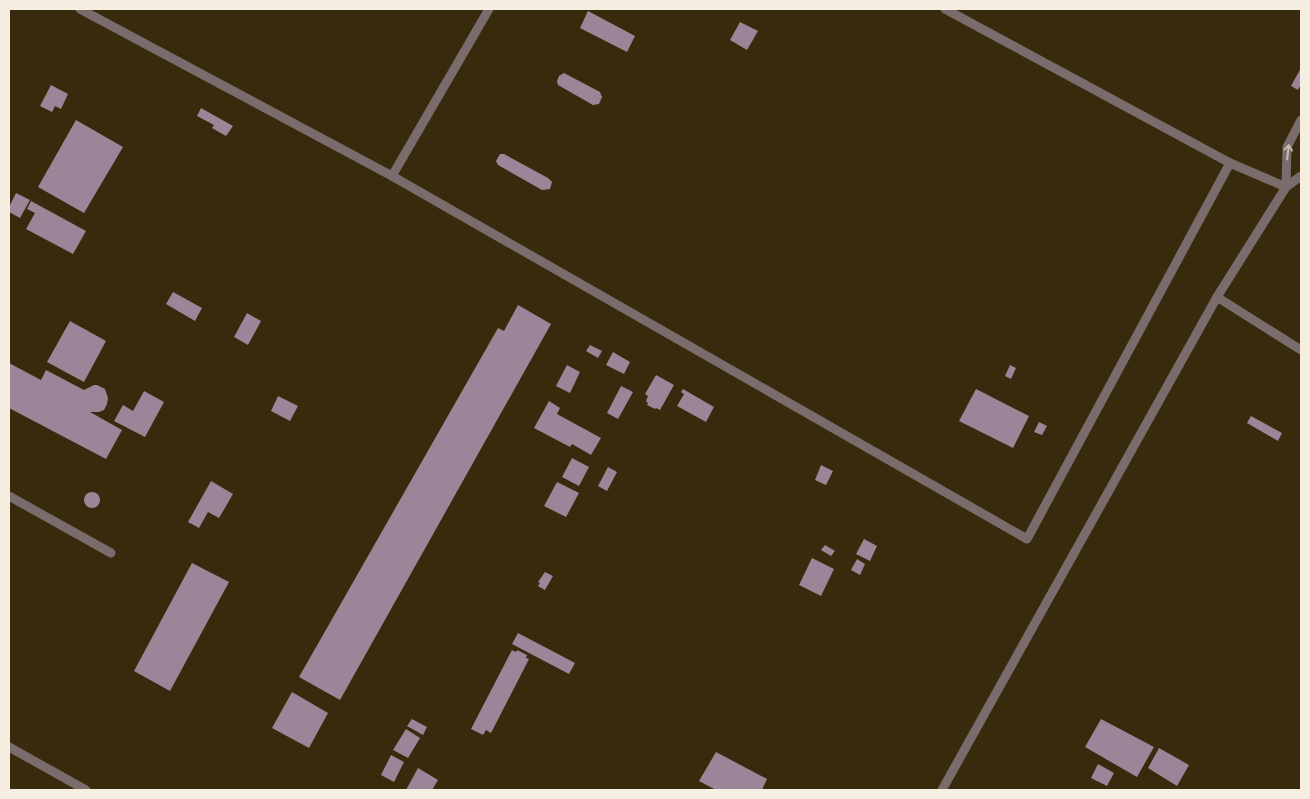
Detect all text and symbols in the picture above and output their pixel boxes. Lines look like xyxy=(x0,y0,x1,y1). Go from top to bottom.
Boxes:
one-way arrow xyxy=(1283,144,1293,160)

